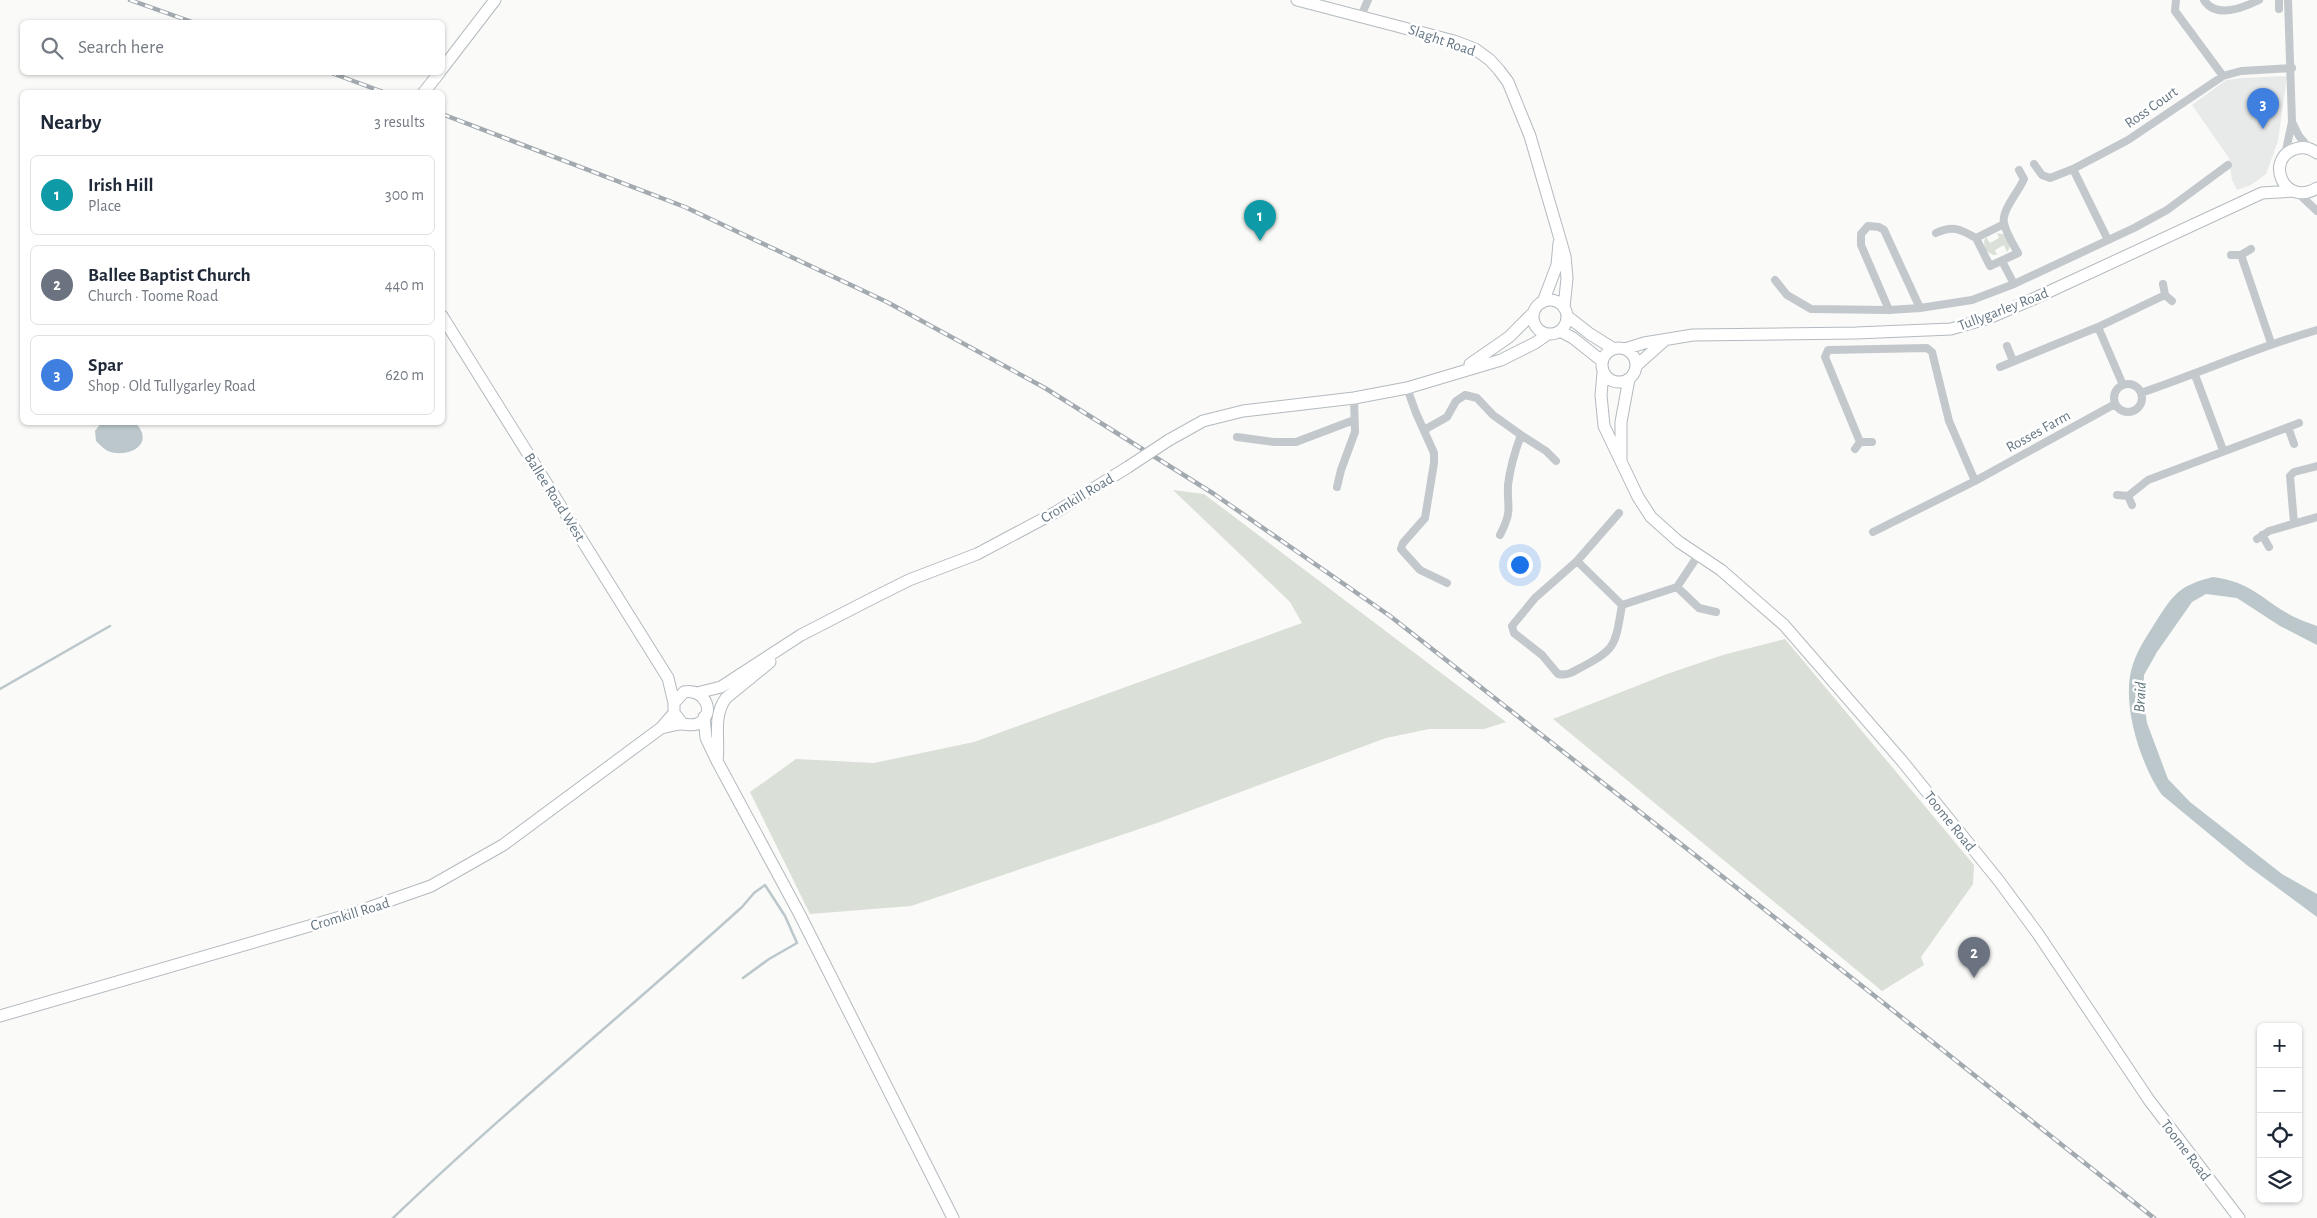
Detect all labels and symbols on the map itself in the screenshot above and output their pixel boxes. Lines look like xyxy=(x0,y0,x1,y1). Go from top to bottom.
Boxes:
street label: Slaght Road xyxy=(1406,22,1477,59)
street label: Ross Court xyxy=(2122,84,2181,131)
pin: 3 xyxy=(2247,88,2279,129)
pin: 1 xyxy=(1244,200,1276,241)
street label: Tullygarley Road xyxy=(1956,285,2051,334)
street label: Rosses Farm xyxy=(2004,408,2073,455)
street label: Ballee Road West xyxy=(521,450,588,544)
street label: Cromkill Road xyxy=(1038,471,1116,526)
your location xyxy=(1507,552,1533,578)
water label: Braid xyxy=(2131,681,2149,713)
street label: Toome Road xyxy=(1921,789,1978,854)
street label: Cromkill Road xyxy=(309,895,392,934)
pin: 2 xyxy=(1958,937,1990,978)
street label: Toome Road xyxy=(2158,1117,2213,1184)

